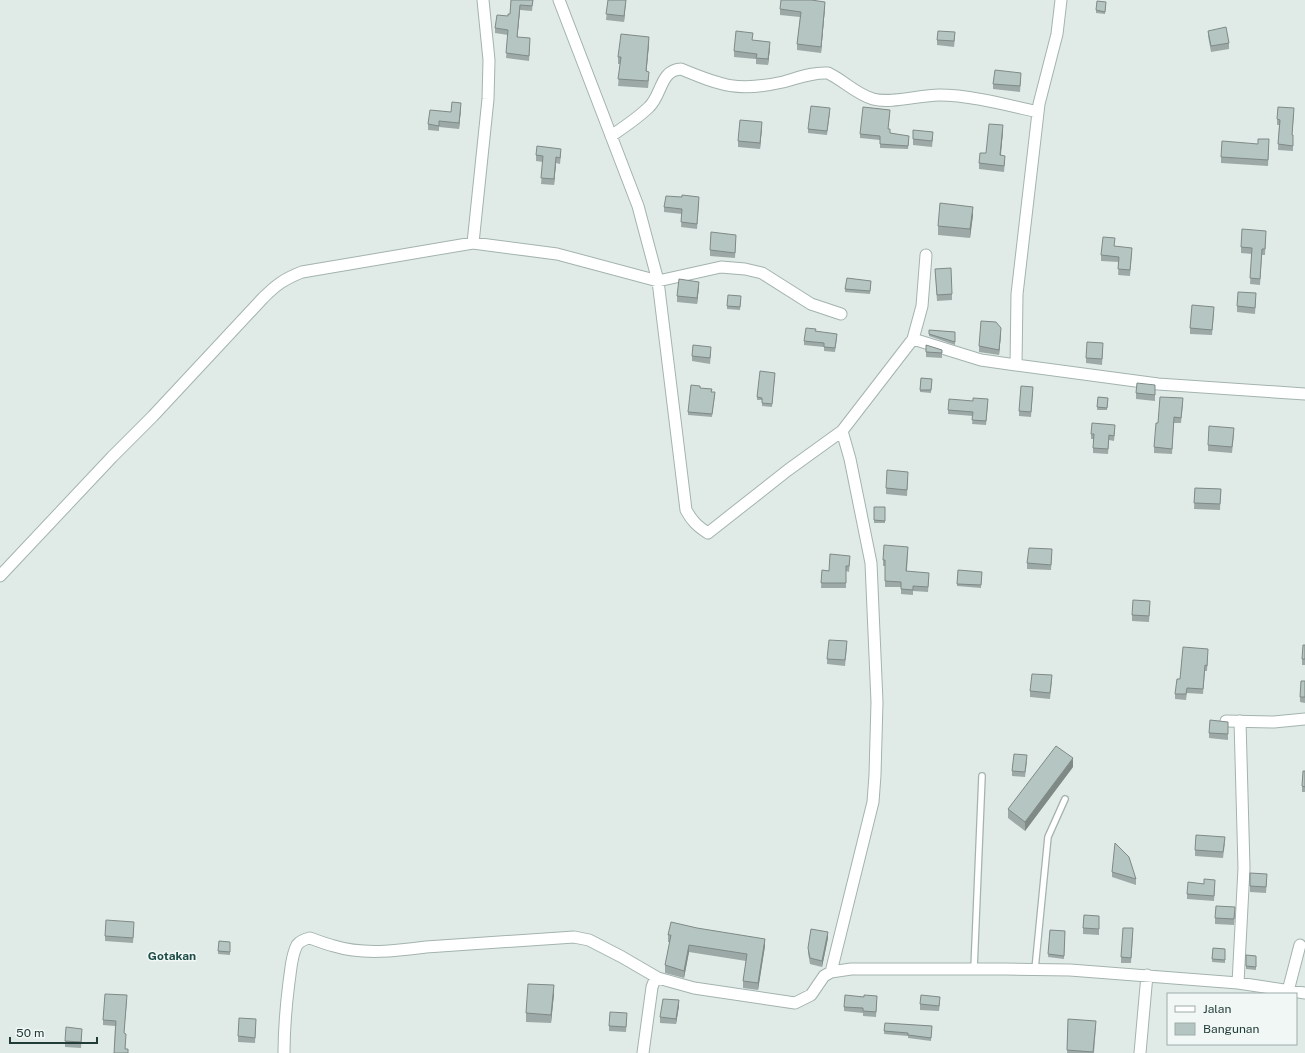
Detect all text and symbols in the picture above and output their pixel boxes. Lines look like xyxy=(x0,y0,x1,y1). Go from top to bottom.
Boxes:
district label: Gotakan xyxy=(148,949,196,963)
legend xyxy=(1167,993,1297,1045)
text: Jalan xyxy=(1203,1002,1232,1016)
scale bar xyxy=(10,1019,97,1045)
text: Bangunan xyxy=(1203,1022,1259,1036)
text: 50 m xyxy=(16,1026,44,1040)

